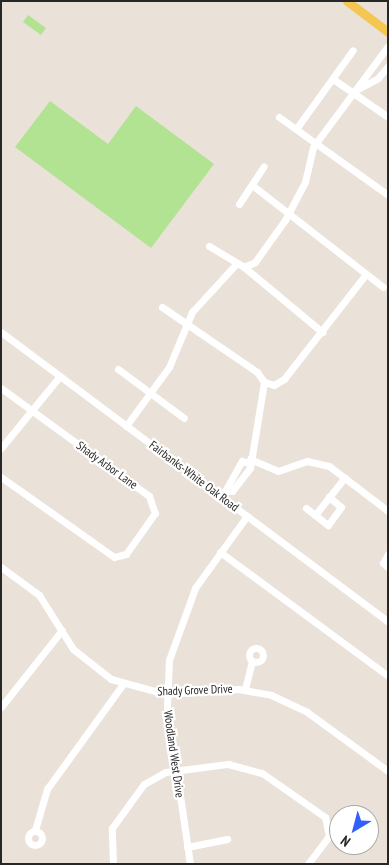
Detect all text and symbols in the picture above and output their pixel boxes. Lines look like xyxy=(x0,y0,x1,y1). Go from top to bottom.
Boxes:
street label: Shady Arbor Lane xyxy=(73,438,141,492)
street label: Fairbanks-White Oak Road xyxy=(146,438,242,514)
street label: Shady Grove Drive xyxy=(157,681,233,699)
street label: Woodland West Drive xyxy=(161,709,187,799)
north arrow xyxy=(329,805,379,855)
text: N xyxy=(337,832,354,851)

